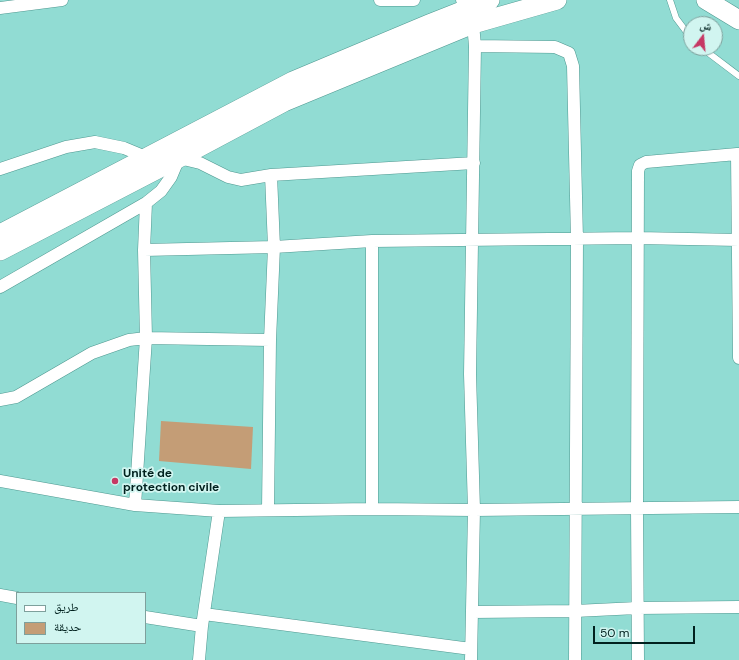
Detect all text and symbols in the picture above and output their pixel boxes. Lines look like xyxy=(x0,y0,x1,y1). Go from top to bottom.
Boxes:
north arrow xyxy=(683,16,723,56)
text: ش xyxy=(698,17,714,34)
place label: Unité de protection civile xyxy=(123,467,219,495)
marker: Unité de protection civile xyxy=(110,476,120,486)
legend xyxy=(16,592,146,644)
text: طريق xyxy=(54,599,79,615)
scale bar xyxy=(595,618,697,644)
text: حديقة xyxy=(54,619,82,635)
text: 50 m xyxy=(600,625,629,641)

